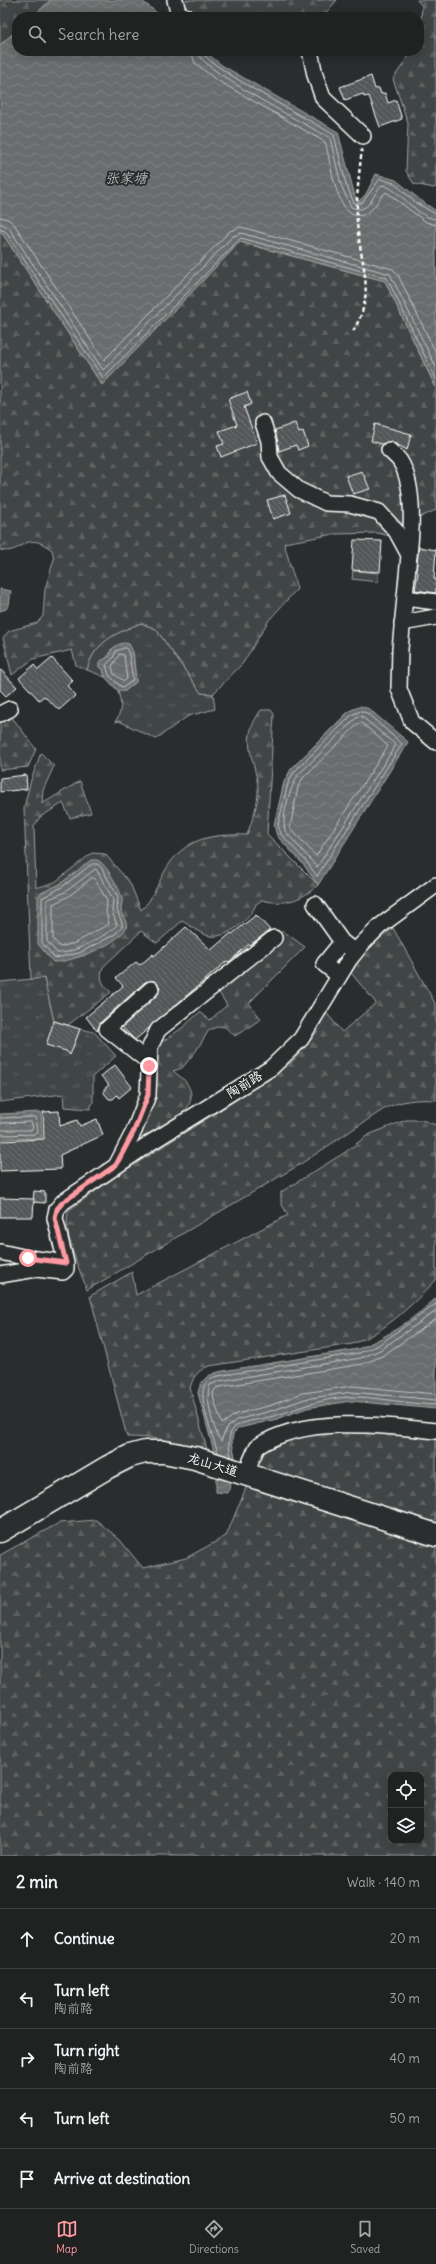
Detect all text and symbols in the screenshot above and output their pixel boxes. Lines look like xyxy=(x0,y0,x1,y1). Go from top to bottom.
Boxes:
search box xyxy=(12,12,424,56)
icon: search xyxy=(26,23,48,45)
text: Search here xyxy=(58,25,139,44)
water label: 张家塘 xyxy=(105,169,149,187)
route end xyxy=(140,1057,158,1075)
street label: 陶前路 xyxy=(223,1067,265,1102)
route start xyxy=(19,1249,37,1267)
street label: 龙山大道 xyxy=(185,1449,240,1480)
map controls xyxy=(388,1772,424,1844)
button: locate xyxy=(388,1772,424,1808)
button: layers xyxy=(388,1808,424,1844)
text: 2 min xyxy=(16,1871,58,1893)
text: Walk · 140 m xyxy=(347,1874,420,1891)
icon: ahead xyxy=(16,1928,38,1950)
text: Continue xyxy=(54,1929,115,1948)
text: 20 m xyxy=(390,1930,420,1947)
text: Turn left xyxy=(54,1981,109,2000)
icon: left xyxy=(16,1988,38,2010)
text: 30 m xyxy=(390,1990,420,2007)
text: 陶前路 xyxy=(54,2000,93,2017)
text: Turn right xyxy=(54,2041,119,2060)
icon: right xyxy=(16,2048,38,2070)
text: 40 m xyxy=(389,2050,420,2067)
text: 陶前路 xyxy=(54,2060,93,2077)
icon: left xyxy=(16,2108,38,2130)
text: Turn left xyxy=(54,2109,109,2128)
text: 50 m xyxy=(389,2110,420,2127)
icon: arrive xyxy=(16,2168,38,2190)
text: Arrive at destination xyxy=(54,2169,190,2188)
tab: Map xyxy=(56,2218,78,2256)
tab: Directions xyxy=(189,2218,239,2256)
tab: Saved xyxy=(350,2218,380,2256)

